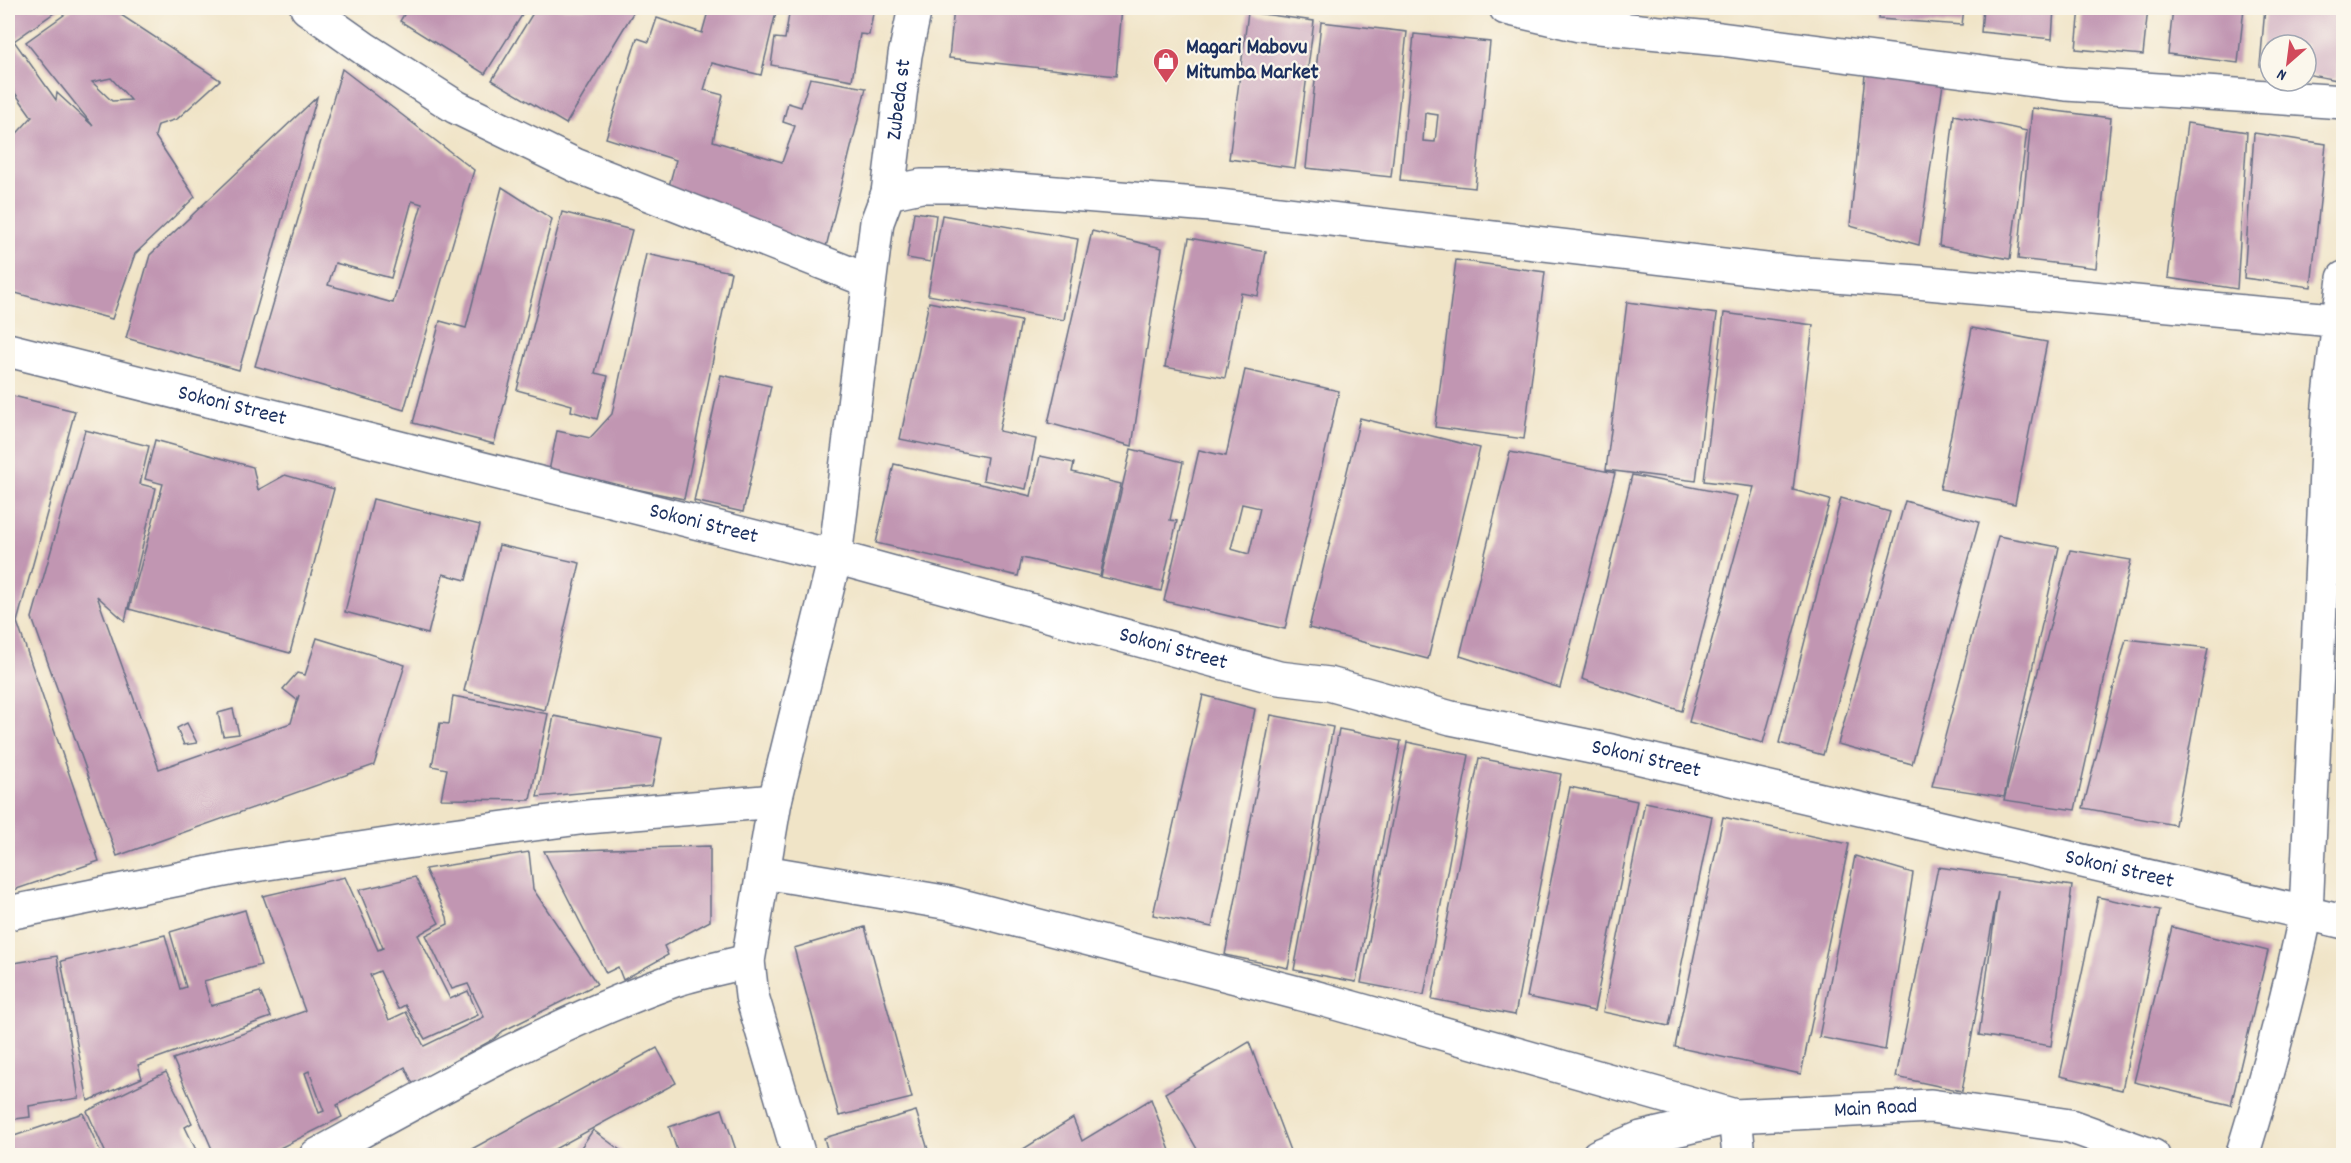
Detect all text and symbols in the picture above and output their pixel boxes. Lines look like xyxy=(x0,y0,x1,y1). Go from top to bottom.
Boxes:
place label: Magari Mabovu Mitumba Market xyxy=(1186,33,1320,89)
north arrow xyxy=(2258,33,2318,93)
shop icon: Magari Mabovu Mitumba Market xyxy=(1151,46,1181,84)
street label: Zubeda st xyxy=(879,57,920,142)
text: N xyxy=(2273,62,2291,86)
street label: Sokoni Street xyxy=(174,378,290,435)
street label: Sokoni Street xyxy=(646,496,761,553)
street label: Sokoni Street xyxy=(1115,620,1231,679)
street label: Sokoni Street xyxy=(1589,732,1704,787)
street label: Sokoni Street xyxy=(2062,842,2177,897)
street label: Main Road xyxy=(1833,1091,1918,1126)

